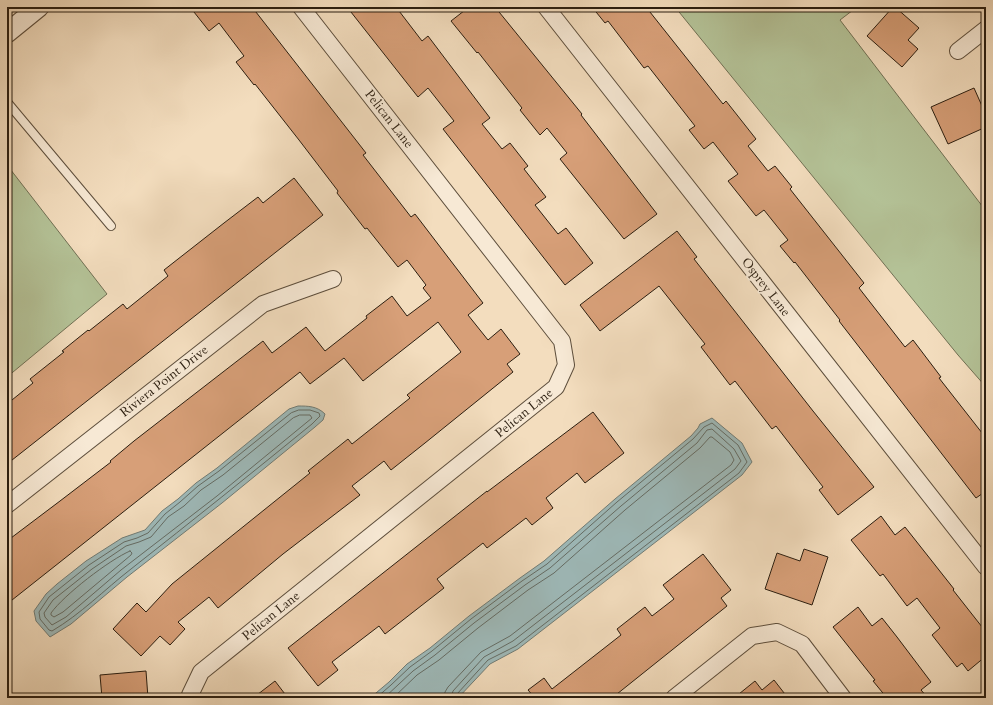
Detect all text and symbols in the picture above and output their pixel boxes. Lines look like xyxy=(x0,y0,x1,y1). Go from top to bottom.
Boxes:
street label: Pelican Lane xyxy=(360,86,418,152)
street label: Osprey Lane xyxy=(737,254,795,320)
street label: Riviera Point Drive xyxy=(116,341,212,421)
street label: Pelican Lane xyxy=(491,384,557,442)
street label: Pelican Lane xyxy=(238,587,304,645)

